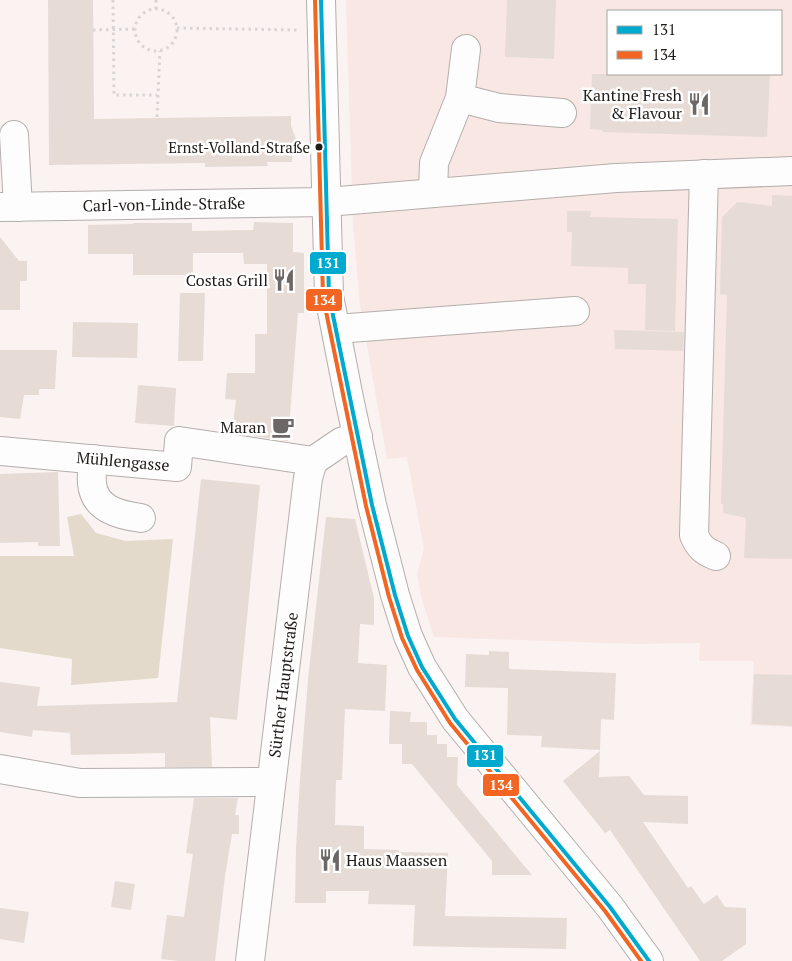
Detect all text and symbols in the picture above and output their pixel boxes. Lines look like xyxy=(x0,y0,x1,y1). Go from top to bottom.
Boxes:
legend xyxy=(607,10,782,75)
text: 131 xyxy=(652,19,676,39)
text: 134 xyxy=(652,44,676,64)
place label: Kantine Fresh & Flavour xyxy=(583,84,683,124)
restaurant icon: Kantine Fresh & Flavour xyxy=(686,91,712,117)
place label: Ernst-Volland-Straße xyxy=(168,137,310,157)
marker: Ernst-Volland-Straße xyxy=(314,142,324,152)
street label: Carl-von-Linde-Straße xyxy=(82,192,246,216)
line badge: 131 xyxy=(309,251,347,275)
text: 131 xyxy=(316,253,340,272)
restaurant icon: Costas Grill xyxy=(271,267,297,293)
place label: Costas Grill xyxy=(186,269,268,291)
line badge: 134 xyxy=(305,288,343,312)
text: 134 xyxy=(312,290,336,309)
cafe icon: Maran xyxy=(270,414,296,440)
place label: Maran xyxy=(220,416,266,438)
street label: Mühlengasse xyxy=(76,446,170,476)
street label: Sürther Hauptstraße xyxy=(263,611,303,759)
line badge: 131 xyxy=(466,744,504,768)
text: 131 xyxy=(473,745,497,764)
line badge: 134 xyxy=(482,773,520,797)
text: 134 xyxy=(489,775,513,794)
restaurant icon: Haus Maassen xyxy=(317,847,343,873)
place label: Haus Maassen xyxy=(346,849,448,871)

